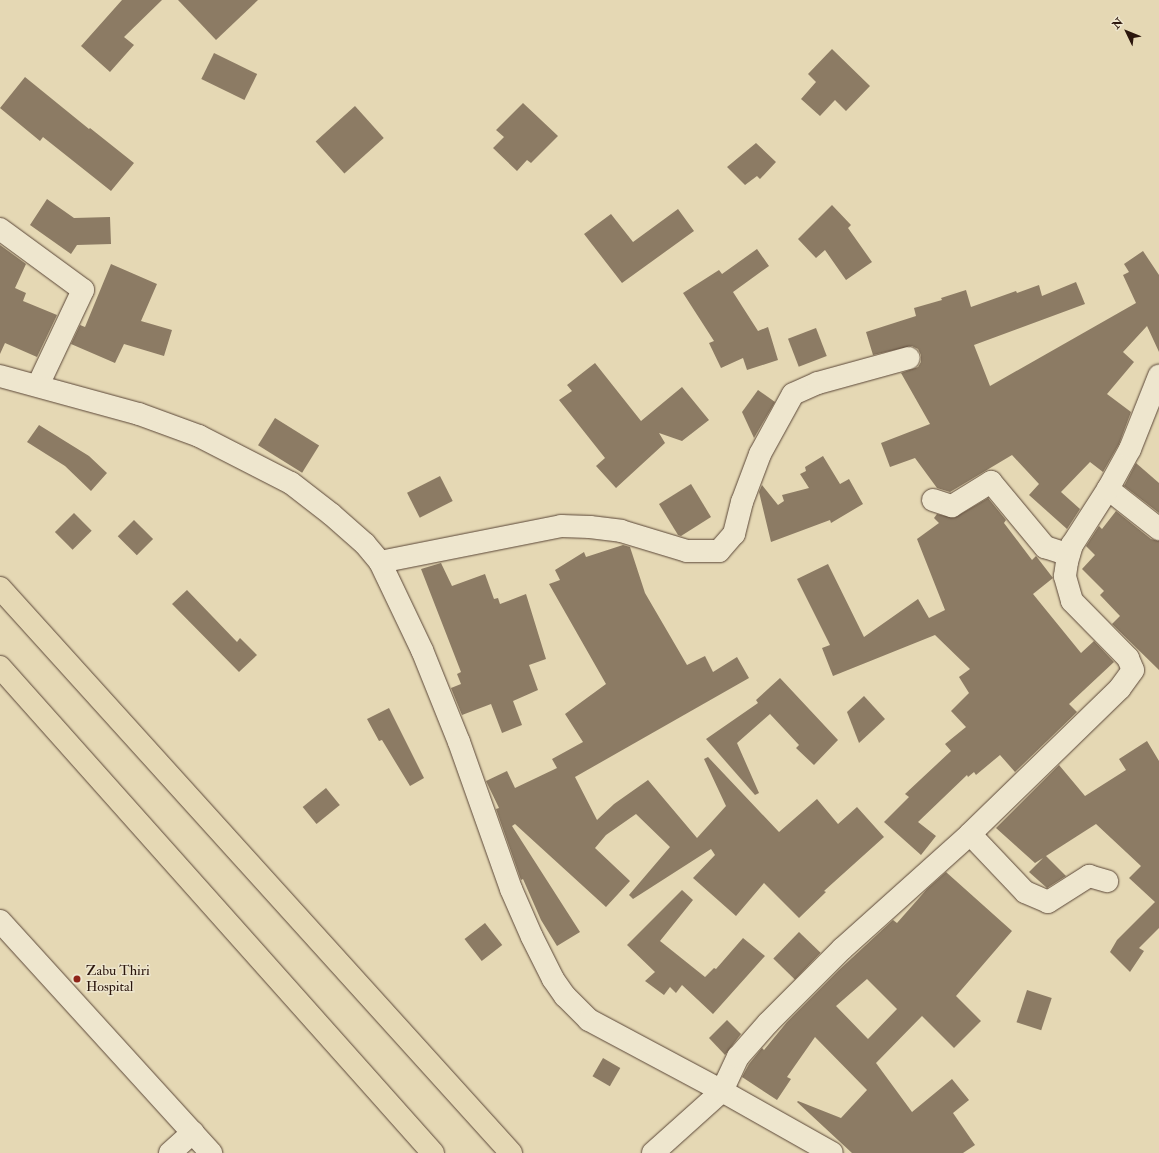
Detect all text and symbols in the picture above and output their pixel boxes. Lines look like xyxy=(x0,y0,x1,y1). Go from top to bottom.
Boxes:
north arrow xyxy=(1107,12,1147,52)
text: N xyxy=(1110,15,1126,32)
place label: Zabu Thiri Hospital xyxy=(86,963,150,996)
marker: Zabu Thiri Hospital xyxy=(71,973,83,985)

